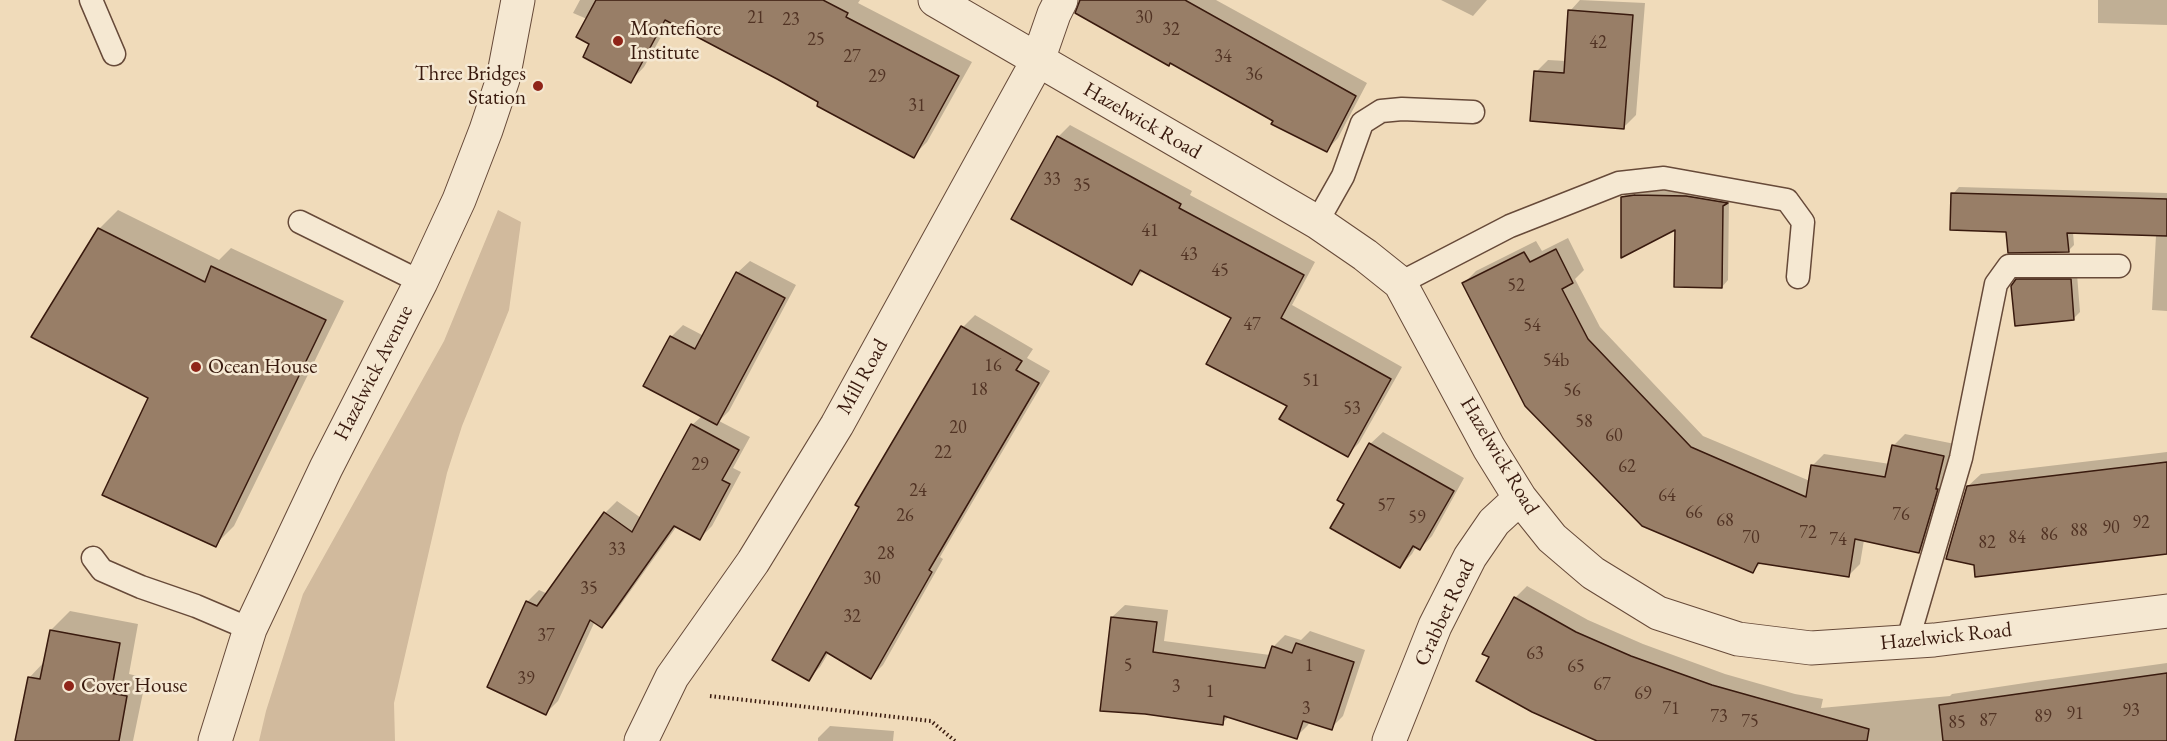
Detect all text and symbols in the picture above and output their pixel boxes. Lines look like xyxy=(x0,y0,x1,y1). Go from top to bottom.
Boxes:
house number: 21 xyxy=(747,7,765,29)
house number: 30 xyxy=(1135,7,1153,29)
house number: 23 xyxy=(782,9,800,31)
place label: Montefiore Institute xyxy=(630,16,721,66)
house number: 32 xyxy=(1162,19,1180,41)
house number: 25 xyxy=(807,29,825,51)
house number: 42 xyxy=(1589,32,1607,54)
marker: Montefiore Institute xyxy=(611,34,625,48)
house number: 27 xyxy=(843,46,861,68)
house number: 34 xyxy=(1214,46,1232,68)
place label: Three Bridges Station xyxy=(415,61,526,111)
house number: 36 xyxy=(1245,64,1263,86)
house number: 29 xyxy=(868,66,886,88)
street label: Hazelwick Road xyxy=(1078,77,1206,165)
marker: Three Bridges Station xyxy=(531,79,545,93)
house number: 31 xyxy=(908,95,926,117)
house number: 33 xyxy=(1043,169,1061,191)
house number: 35 xyxy=(1073,175,1091,197)
house number: 41 xyxy=(1141,220,1159,242)
house number: 43 xyxy=(1180,244,1198,266)
house number: 45 xyxy=(1211,260,1229,282)
house number: 52 xyxy=(1507,275,1525,297)
street label: Hazelwick Avenue xyxy=(329,301,419,445)
house number: 47 xyxy=(1243,314,1261,336)
house number: 54 xyxy=(1523,315,1541,337)
street label: Mill Road xyxy=(832,335,894,419)
house number: 54b xyxy=(1543,350,1569,372)
place label: Ocean House xyxy=(208,354,317,380)
house number: 16 xyxy=(984,355,1002,377)
marker: Ocean House xyxy=(189,360,203,374)
house number: 51 xyxy=(1302,370,1320,392)
house number: 18 xyxy=(970,379,988,401)
house number: 56 xyxy=(1563,380,1581,402)
street label: Hazelwick Road xyxy=(1454,393,1544,519)
house number: 53 xyxy=(1343,398,1361,420)
house number: 58 xyxy=(1575,411,1593,433)
house number: 20 xyxy=(949,417,967,439)
house number: 60 xyxy=(1605,425,1623,447)
house number: 22 xyxy=(934,442,952,464)
house number: 29 xyxy=(691,454,709,476)
house number: 62 xyxy=(1618,456,1636,478)
house number: 24 xyxy=(909,480,927,502)
house number: 64 xyxy=(1658,485,1676,507)
house number: 57 xyxy=(1377,495,1395,517)
house number: 66 xyxy=(1685,502,1703,524)
house number: 76 xyxy=(1892,504,1910,526)
house number: 26 xyxy=(896,505,914,527)
house number: 59 xyxy=(1408,507,1426,529)
house number: 68 xyxy=(1716,510,1734,532)
house number: 92 xyxy=(2132,512,2150,534)
house number: 90 xyxy=(2102,517,2120,539)
house number: 88 xyxy=(2070,520,2088,542)
house number: 72 xyxy=(1799,522,1817,544)
house number: 86 xyxy=(2040,524,2058,546)
house number: 70 xyxy=(1742,527,1760,549)
house number: 84 xyxy=(2008,527,2026,549)
house number: 74 xyxy=(1829,529,1847,551)
house number: 82 xyxy=(1978,532,1996,554)
house number: 33 xyxy=(608,539,626,561)
house number: 28 xyxy=(877,543,895,565)
street label: Crabbet Road xyxy=(1409,556,1481,670)
house number: 30 xyxy=(863,568,881,590)
house number: 35 xyxy=(580,578,598,600)
house number: 32 xyxy=(843,606,861,628)
street label: Hazelwick Road xyxy=(1879,618,2013,656)
house number: 37 xyxy=(537,625,555,647)
house number: 63 xyxy=(1526,643,1544,665)
house number: 5 xyxy=(1124,655,1132,677)
house number: 1 xyxy=(1305,655,1313,677)
house number: 65 xyxy=(1567,656,1585,678)
house number: 39 xyxy=(517,668,535,690)
place label: Cover House xyxy=(81,673,188,699)
house number: 67 xyxy=(1593,674,1611,696)
house number: 3 xyxy=(1172,676,1180,698)
marker: Cover House xyxy=(62,679,76,693)
house number: 1 xyxy=(1206,681,1214,703)
house number: 69 xyxy=(1634,683,1652,705)
house number: 3 xyxy=(1302,698,1310,720)
house number: 71 xyxy=(1662,698,1680,720)
house number: 93 xyxy=(2122,700,2140,722)
house number: 91 xyxy=(2066,703,2084,725)
house number: 73 xyxy=(1710,706,1728,728)
house number: 89 xyxy=(2034,706,2052,728)
house number: 87 xyxy=(1979,710,1997,732)
house number: 75 xyxy=(1741,711,1759,733)
house number: 85 xyxy=(1948,712,1966,734)

